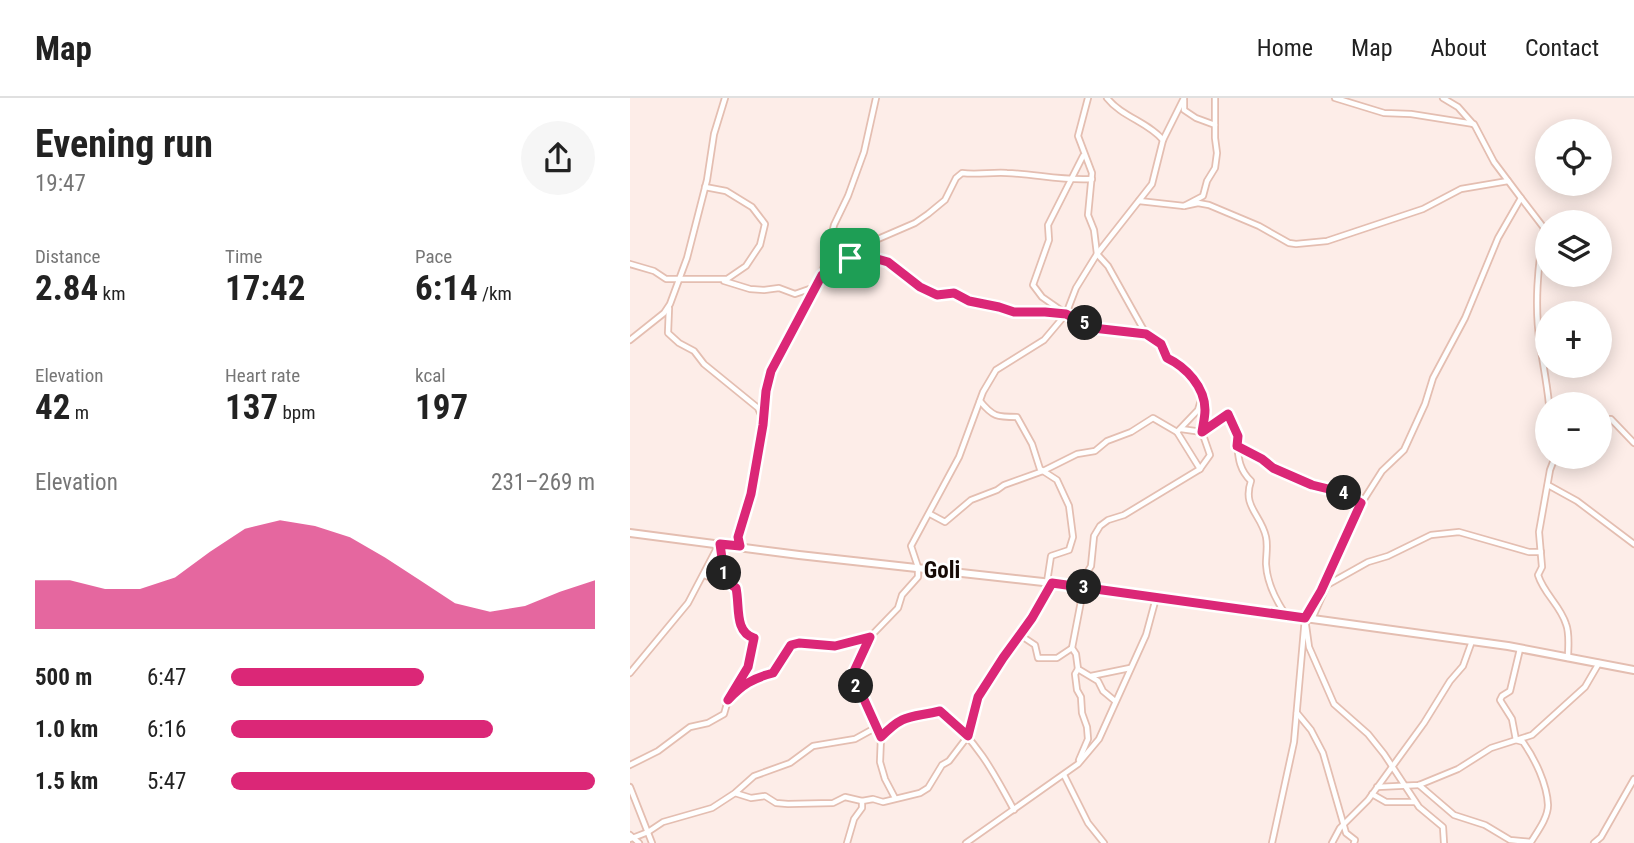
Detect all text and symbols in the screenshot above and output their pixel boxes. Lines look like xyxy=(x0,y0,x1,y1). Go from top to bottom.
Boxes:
text: Map xyxy=(35,29,92,68)
text: Home xyxy=(1257,34,1313,62)
text: Map xyxy=(1351,34,1393,62)
text: About xyxy=(1431,34,1487,62)
text: Contact xyxy=(1525,34,1599,62)
map controls xyxy=(1535,119,1612,469)
button: locate xyxy=(1535,119,1612,196)
button: share xyxy=(521,121,595,195)
text: Evening run xyxy=(35,122,213,166)
text: 19:47 xyxy=(35,170,86,197)
button: layers xyxy=(1535,210,1612,287)
pin xyxy=(820,228,880,288)
icon: arrive xyxy=(831,239,869,277)
text: Distance xyxy=(35,245,100,268)
text: Time xyxy=(225,245,262,268)
text: Pace xyxy=(415,245,452,268)
text: 2.84 xyxy=(35,268,98,309)
text: 17:42 xyxy=(225,268,305,309)
text: 6:14 xyxy=(415,268,478,309)
text: km xyxy=(98,282,125,305)
text: /km xyxy=(478,282,512,305)
button: + xyxy=(1535,301,1612,378)
pin: 5 xyxy=(1068,306,1102,341)
text: 5 xyxy=(1080,311,1089,334)
text: Elevation xyxy=(35,364,103,387)
text: Heart rate xyxy=(225,364,300,387)
text: kcal xyxy=(415,364,446,387)
text: 42 xyxy=(35,387,70,428)
text: 137 xyxy=(225,387,278,428)
text: 197 xyxy=(415,387,468,428)
button: − xyxy=(1535,392,1612,469)
text: m xyxy=(70,401,89,424)
text: bpm xyxy=(278,401,315,424)
text: Elevation xyxy=(35,469,118,496)
text: 231–269 m xyxy=(491,469,595,496)
pin: 4 xyxy=(1326,476,1362,510)
text: 4 xyxy=(1339,481,1348,504)
pin: 1 xyxy=(706,556,742,590)
district label: Goli xyxy=(924,557,960,584)
text: 1 xyxy=(719,561,728,584)
pin: 3 xyxy=(1066,570,1102,604)
text: 3 xyxy=(1079,575,1088,598)
text: 500 m xyxy=(35,664,92,691)
text: 6:47 xyxy=(147,664,186,691)
pin: 2 xyxy=(838,668,874,704)
text: 2 xyxy=(851,674,860,697)
text: 1.0 km xyxy=(35,716,98,743)
text: 6:16 xyxy=(147,716,186,743)
text: 1.5 km xyxy=(35,768,98,795)
text: 5:47 xyxy=(147,768,186,795)

